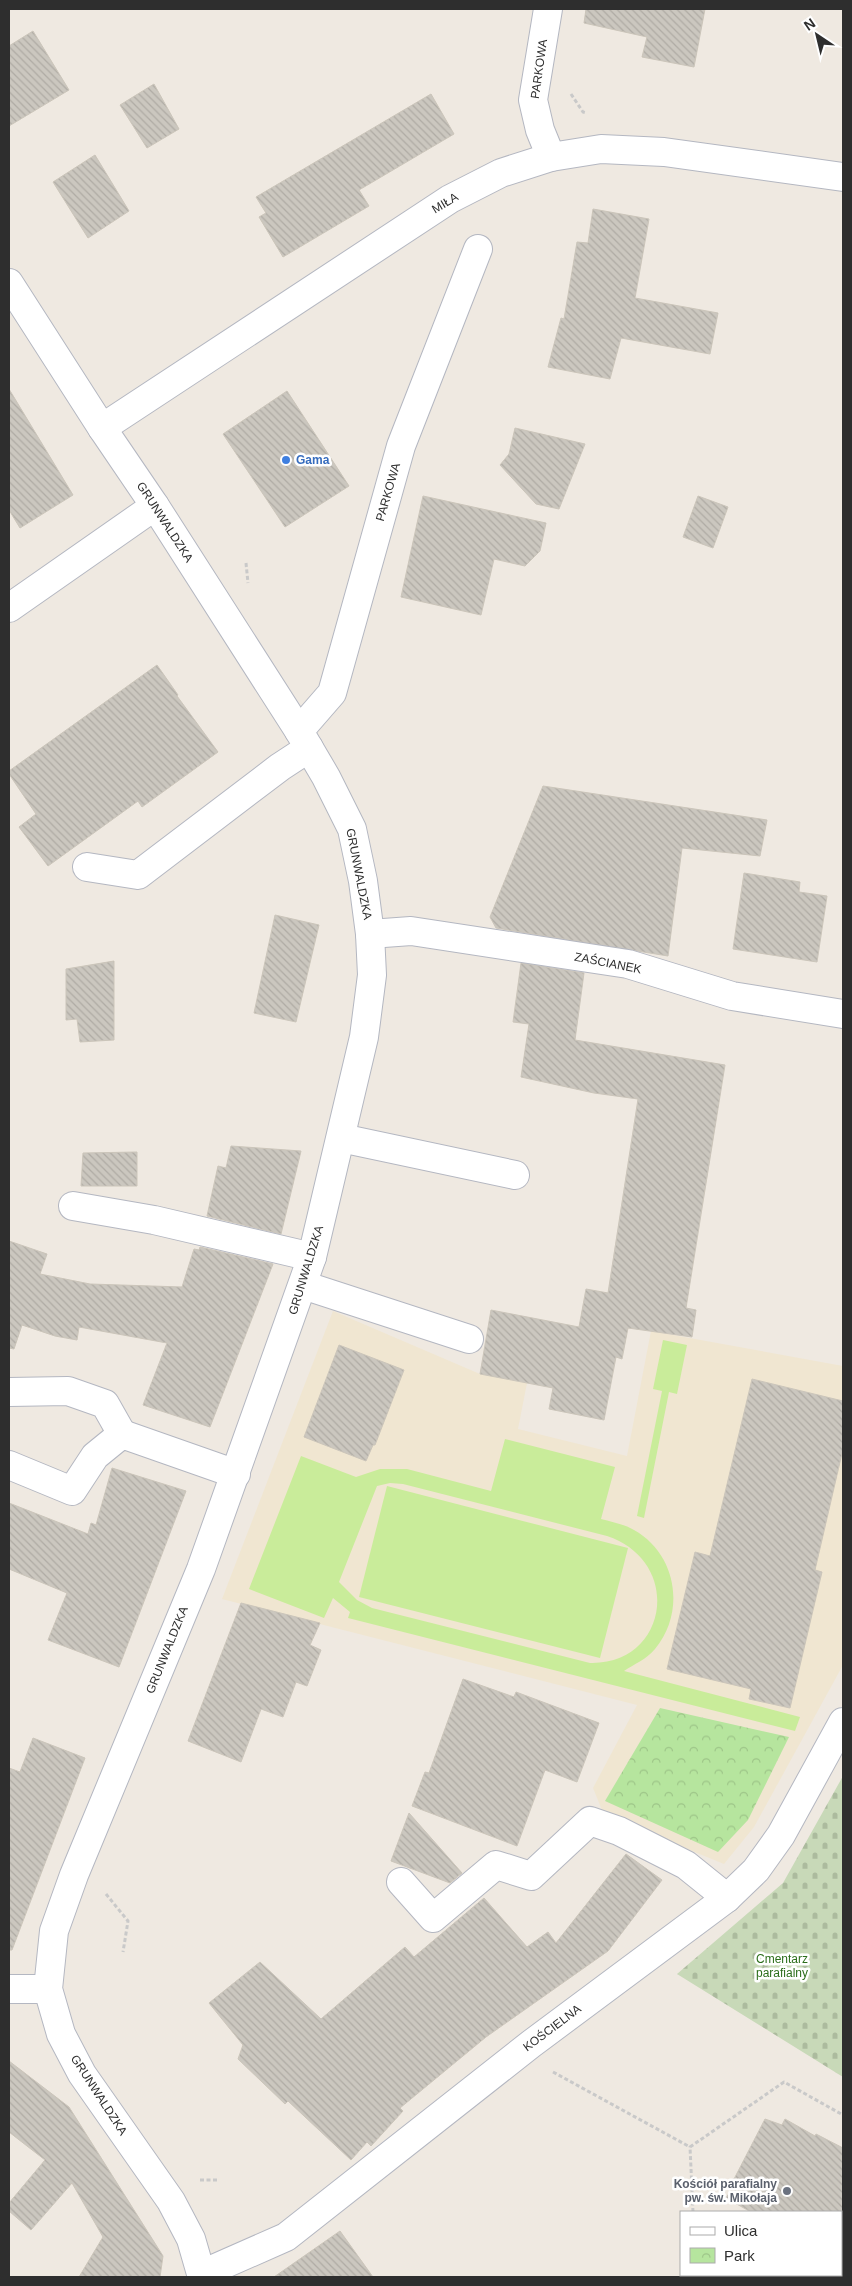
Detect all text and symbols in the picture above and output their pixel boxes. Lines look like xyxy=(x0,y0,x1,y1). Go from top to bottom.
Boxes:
north arrow xyxy=(792,10,842,60)
text: N xyxy=(801,15,818,34)
street label: PARKOWA xyxy=(528,38,550,100)
street label: MIŁA xyxy=(429,190,461,216)
place label: Gama xyxy=(296,453,330,467)
marker: Gama xyxy=(280,454,292,466)
street label: PARKOWA xyxy=(373,461,403,523)
street label: GRUNWALDZKA xyxy=(134,479,196,565)
street label: GRUNWALDZKA xyxy=(343,827,375,921)
street label: ZAŚCIANEK xyxy=(573,949,643,976)
street label: GRUNWALDZKA xyxy=(286,1224,326,1316)
street label: GRUNWALDZKA xyxy=(143,1604,191,1696)
park label: Cmentarz parafialny xyxy=(756,1952,808,1980)
street label: KOŚCIELNA xyxy=(520,2001,584,2054)
street label: GRUNWALDZKA xyxy=(68,2052,130,2138)
place label: Kościół parafialny pw. św. Mikołaja xyxy=(674,2177,777,2205)
marker: Kościół parafialny pw. św. Mikołaja xyxy=(781,2185,793,2197)
legend xyxy=(680,2211,842,2276)
text: Ulica xyxy=(724,2222,758,2239)
text: Park xyxy=(724,2247,755,2264)

